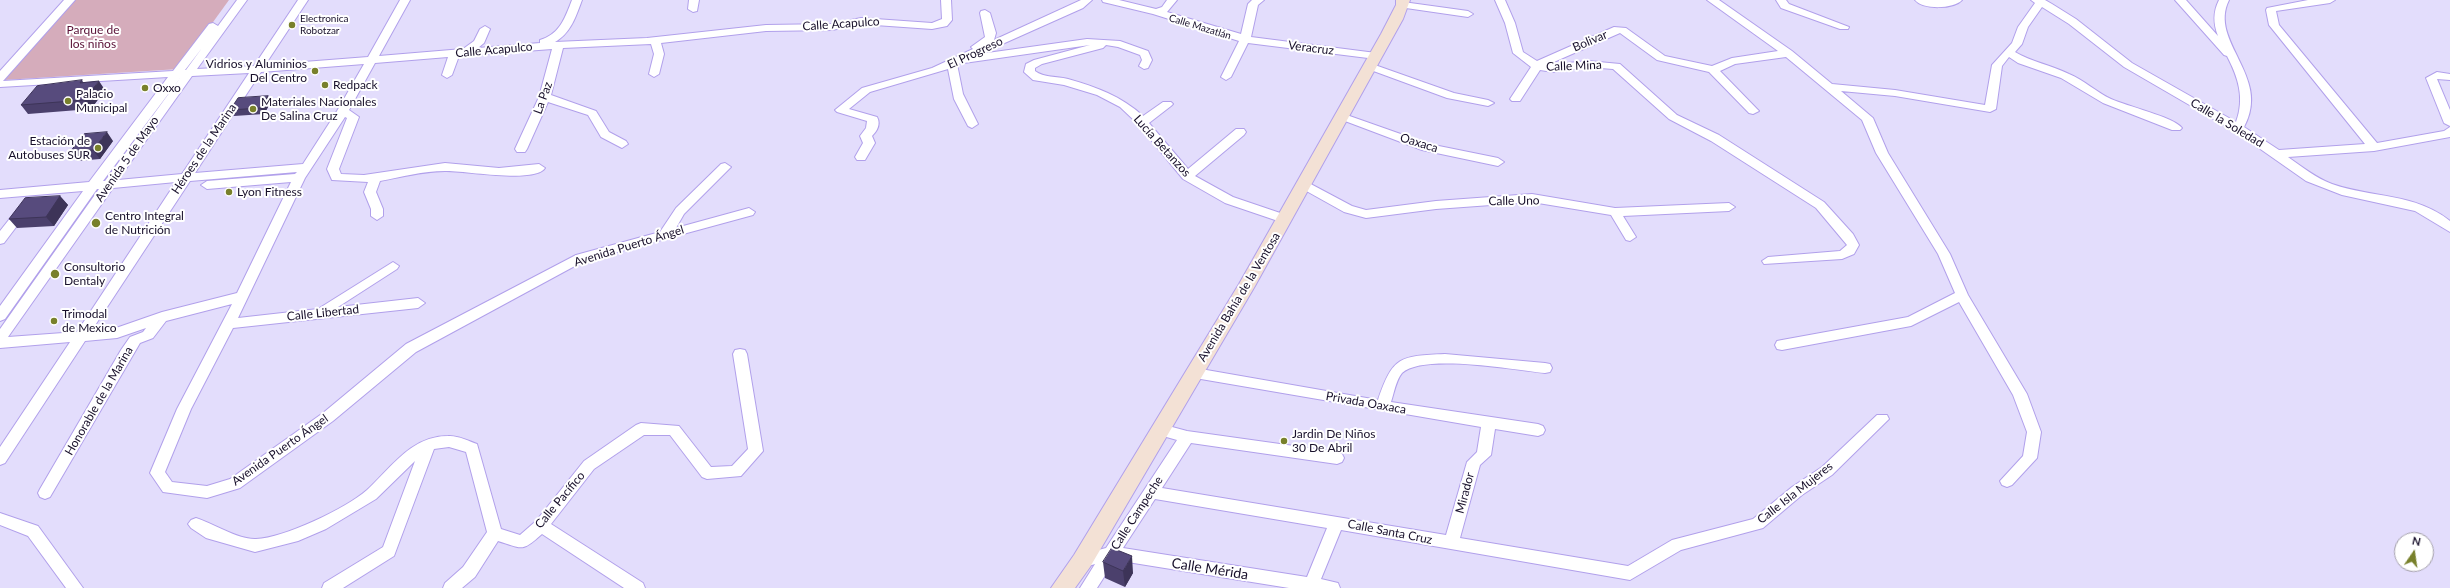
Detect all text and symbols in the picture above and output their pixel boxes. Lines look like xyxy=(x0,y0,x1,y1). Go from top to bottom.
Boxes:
street label: Calle Mazatlán xyxy=(1168,12,1232,42)
place label: Electronica Robotzar xyxy=(300,13,349,36)
street label: Calle Acapulco xyxy=(802,14,880,34)
marker: Electronica Robotzar xyxy=(287,20,297,30)
park label: Parque de los niños xyxy=(67,23,119,51)
street label: Bolivar xyxy=(1570,27,1610,55)
street label: El Progreso xyxy=(945,34,1005,72)
street label: Veracruz xyxy=(1287,38,1335,58)
street label: Calle Acapulco xyxy=(455,39,533,61)
place label: Vidrios y Aluminios Del Centro xyxy=(206,57,307,85)
street label: Calle Mina xyxy=(1546,58,1602,74)
marker: Vidrios y Aluminios Del Centro xyxy=(310,66,320,76)
place label: Redpack xyxy=(333,78,378,92)
marker: Redpack xyxy=(320,80,330,90)
street label: La Paz xyxy=(530,80,556,116)
place label: Oxxo xyxy=(153,81,181,95)
marker: Oxxo xyxy=(140,83,150,93)
place label: Palacio Municipal xyxy=(76,87,127,115)
place label: Materiales Nacionales De Salina Cruz xyxy=(261,95,376,123)
marker: Palacio Municipal xyxy=(63,96,73,106)
street label: Calle la Soledad xyxy=(2188,96,2266,150)
street label: Héroes de la Marina xyxy=(168,101,240,197)
marker: Materiales Nacionales De Salina Cruz xyxy=(248,104,258,114)
street label: Lucía Betanzos xyxy=(1130,112,1194,180)
street label: Avenida 5 de Mayo xyxy=(92,113,162,205)
street label: Oaxaca xyxy=(1398,130,1440,156)
place label: Estación de Autobuses SUR xyxy=(8,134,90,162)
marker: Estación de Autobuses SUR xyxy=(93,143,103,153)
place label: Lyon Fitness xyxy=(237,185,302,199)
marker: Lyon Fitness xyxy=(224,187,234,197)
street label: Calle Uno xyxy=(1488,193,1540,209)
place label: Centro Integral de Nutrición xyxy=(105,209,184,237)
marker: Centro Integral de Nutrición xyxy=(90,217,102,229)
street label: Avenida Puerto Ángel xyxy=(572,222,686,270)
street label: Avenida Bahía de la Ventosa xyxy=(1195,230,1283,364)
place label: Consultorio Dentaly xyxy=(64,260,125,288)
marker: Consultorio Dentaly xyxy=(49,268,61,280)
street label: Calle Libertad xyxy=(286,302,360,324)
place label: Trimodal de Mexico xyxy=(62,307,117,335)
marker: Trimodal de Mexico xyxy=(49,316,59,326)
street label: Honorable de la Marina xyxy=(62,344,136,458)
street label: Privada Oaxaca xyxy=(1325,389,1407,417)
street label: Avenida Puerto Ángel xyxy=(229,411,331,489)
place label: Jardin De Niños 30 De Abril xyxy=(1292,427,1375,455)
marker: Jardin De Niños 30 De Abril xyxy=(1279,436,1289,446)
street label: Calle Isla Mujeres xyxy=(1754,459,1836,527)
street label: Calle Pacífico xyxy=(532,469,588,531)
street label: Mirador xyxy=(1453,471,1477,515)
street label: Calle Campeche xyxy=(1108,474,1166,552)
street label: Calle Santa Cruz xyxy=(1346,517,1434,547)
north arrow xyxy=(2394,532,2434,572)
text: N xyxy=(2411,534,2422,548)
street label: Calle Mérida xyxy=(1171,555,1249,583)

